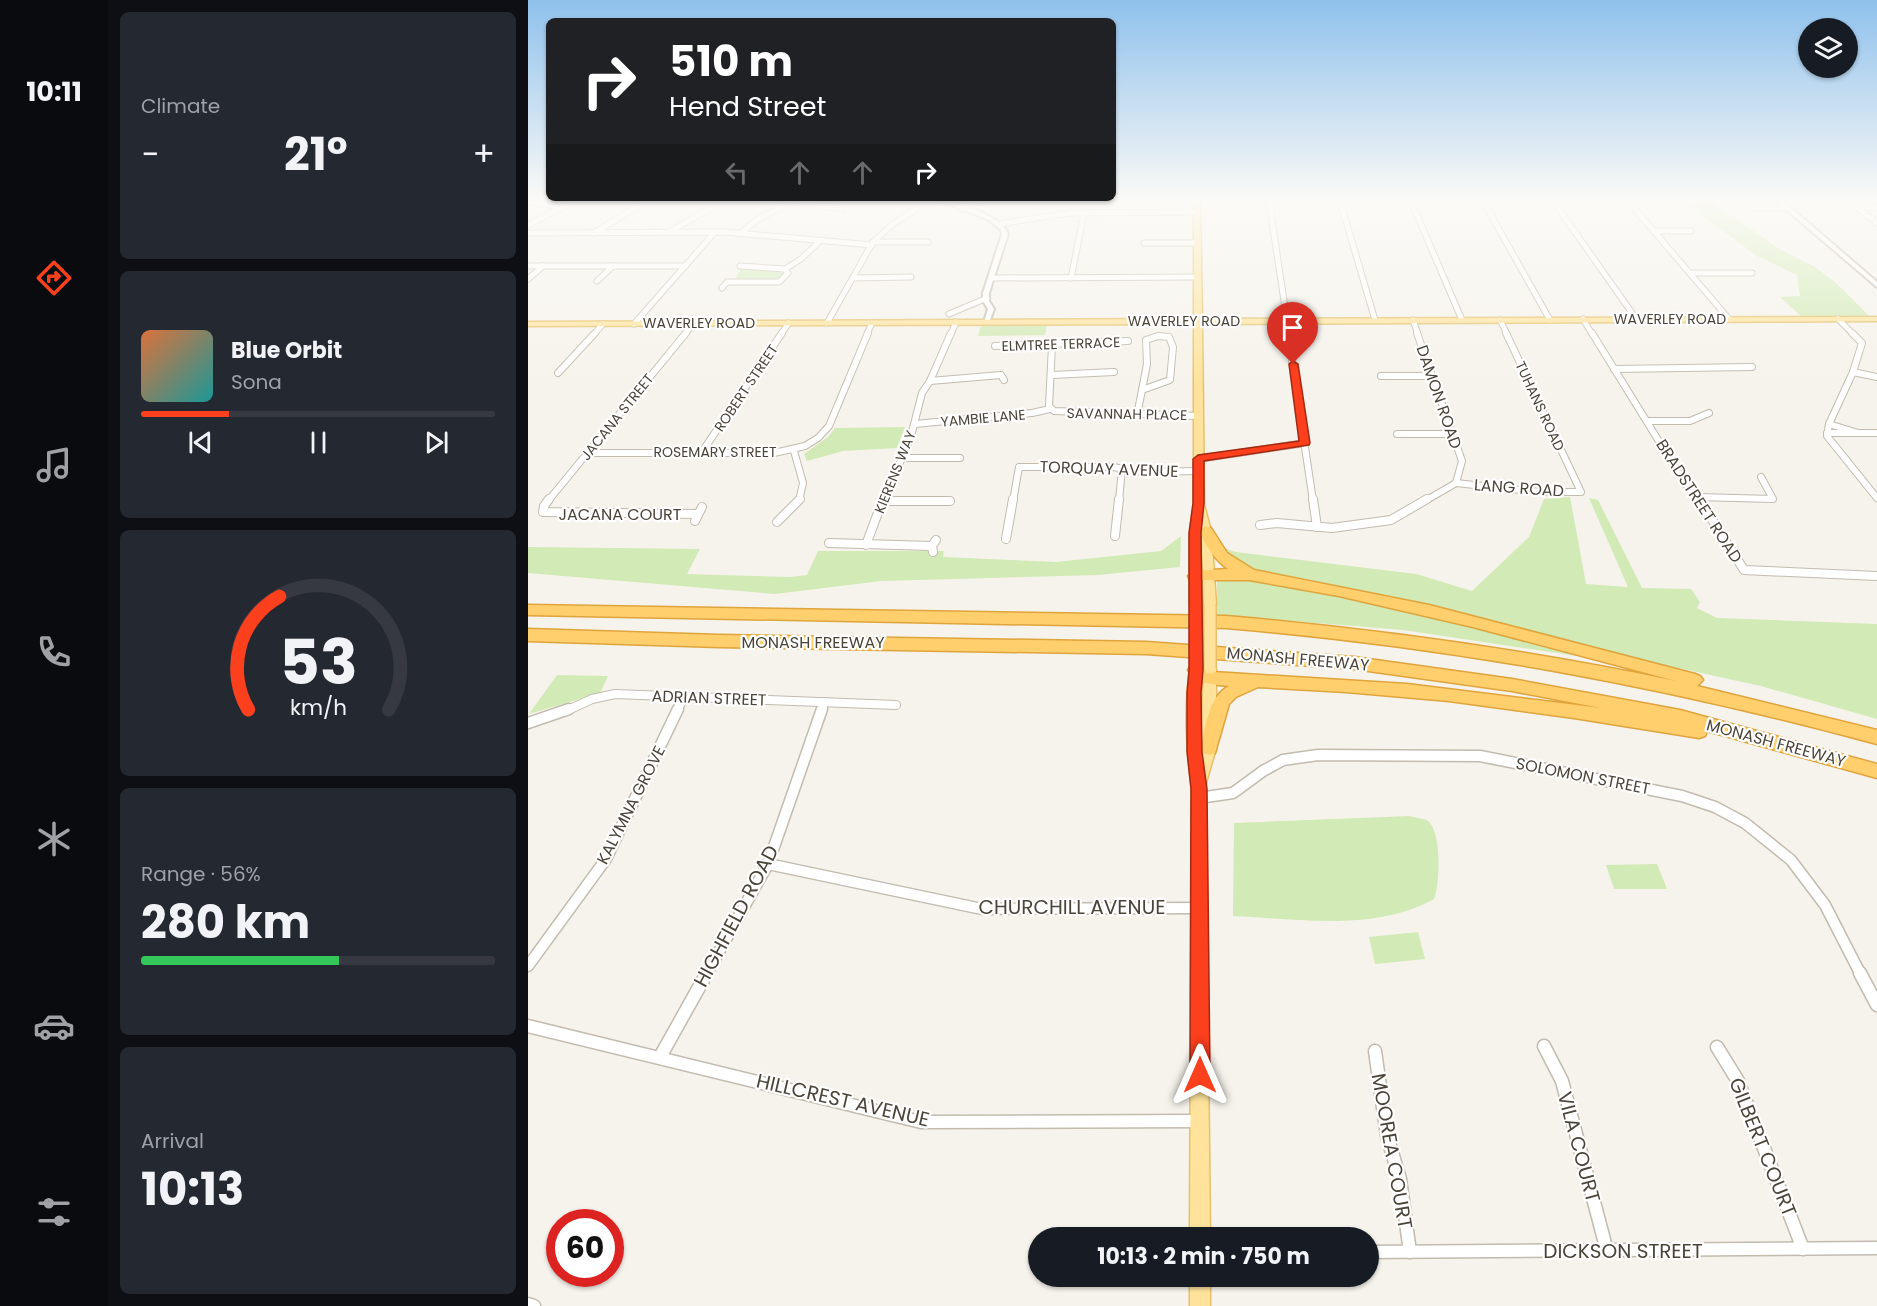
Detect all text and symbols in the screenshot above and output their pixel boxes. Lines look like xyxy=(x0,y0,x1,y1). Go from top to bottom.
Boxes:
map controls xyxy=(1798,18,1858,78)
button: layers xyxy=(1798,18,1858,78)
text: 510 m xyxy=(669,32,793,91)
icon: right xyxy=(570,42,648,120)
text: 10:11 xyxy=(26,73,82,110)
text: Hend Street xyxy=(669,88,826,125)
text: Climate xyxy=(141,92,220,120)
text: 21° xyxy=(284,123,348,186)
text: − xyxy=(141,131,159,178)
text: + xyxy=(472,131,495,178)
icon: left xyxy=(720,156,753,189)
icon: ahead xyxy=(783,156,816,189)
icon: ahead xyxy=(846,156,879,189)
icon: right xyxy=(909,156,942,189)
icon: directions xyxy=(33,257,75,299)
pin xyxy=(1267,302,1318,364)
street label: WAVERLEY ROAD xyxy=(1614,309,1726,329)
street label: WAVERLEY ROAD xyxy=(1128,311,1240,331)
icon: arrive xyxy=(1276,311,1309,344)
street label: WAVERLEY ROAD xyxy=(643,313,755,333)
street label: ELMTREE TERRACE xyxy=(1001,332,1121,356)
text: Blue Orbit xyxy=(231,335,342,366)
street label: ROBERT STREET xyxy=(709,340,783,436)
street label: DAMON ROAD xyxy=(1410,342,1468,452)
street label: TUHANS ROAD xyxy=(1510,358,1570,454)
text: Sona xyxy=(231,368,282,396)
street label: JACANA STREET xyxy=(576,369,659,465)
street label: SAVANNAH PLACE xyxy=(1066,403,1188,425)
street label: YAMBIE LANE xyxy=(940,404,1026,432)
icon: previous xyxy=(184,426,217,459)
icon: pause xyxy=(302,426,335,459)
icon: next xyxy=(420,426,453,459)
street label: KIERENS WAY xyxy=(869,428,921,516)
street label: BRADSTREET ROAD xyxy=(1650,435,1748,567)
street label: ROSEMARY STREET xyxy=(653,442,777,462)
icon: music xyxy=(33,444,75,486)
street label: TORQUAY AVENUE xyxy=(1039,455,1179,483)
street label: LANG ROAD xyxy=(1473,473,1565,503)
street label: JACANA COURT xyxy=(559,503,682,526)
text: 53 xyxy=(279,618,357,706)
icon: phone xyxy=(33,631,75,673)
street label: MONASH FREEWAY xyxy=(741,631,885,654)
street label: MONASH FREEWAY xyxy=(1226,641,1371,677)
street label: ADRIAN STREET xyxy=(651,685,767,712)
text: km/h xyxy=(289,692,347,723)
street label: MONASH FREEWAY xyxy=(1704,713,1849,773)
street label: KALYMNA GROVE xyxy=(591,742,671,868)
street label: SOLOMON STREET xyxy=(1514,752,1652,800)
icon: climate xyxy=(33,818,75,860)
street label: HIGHFIELD ROAD xyxy=(687,840,785,992)
text: Range · 56% xyxy=(141,860,261,888)
text: 280 km xyxy=(141,891,310,954)
street label: CHURCHILL AVENUE xyxy=(979,893,1165,921)
icon: car xyxy=(33,1005,75,1047)
position arrow xyxy=(1168,1043,1232,1107)
street label: HILLCREST AVENUE xyxy=(754,1066,932,1134)
street label: MOOREA COURT xyxy=(1365,1071,1419,1231)
street label: GILBERT COURT xyxy=(1722,1073,1804,1221)
street label: VILA COURT xyxy=(1551,1089,1607,1206)
text: Arrival xyxy=(141,1127,204,1155)
text: 10:13 xyxy=(141,1158,244,1221)
icon: filters xyxy=(33,1191,75,1233)
speed limit sign: 60 xyxy=(546,1209,624,1287)
street label: DICKSON STREET xyxy=(1543,1237,1703,1265)
text: 10:13 · 2 min · 750 m xyxy=(1097,1241,1310,1272)

